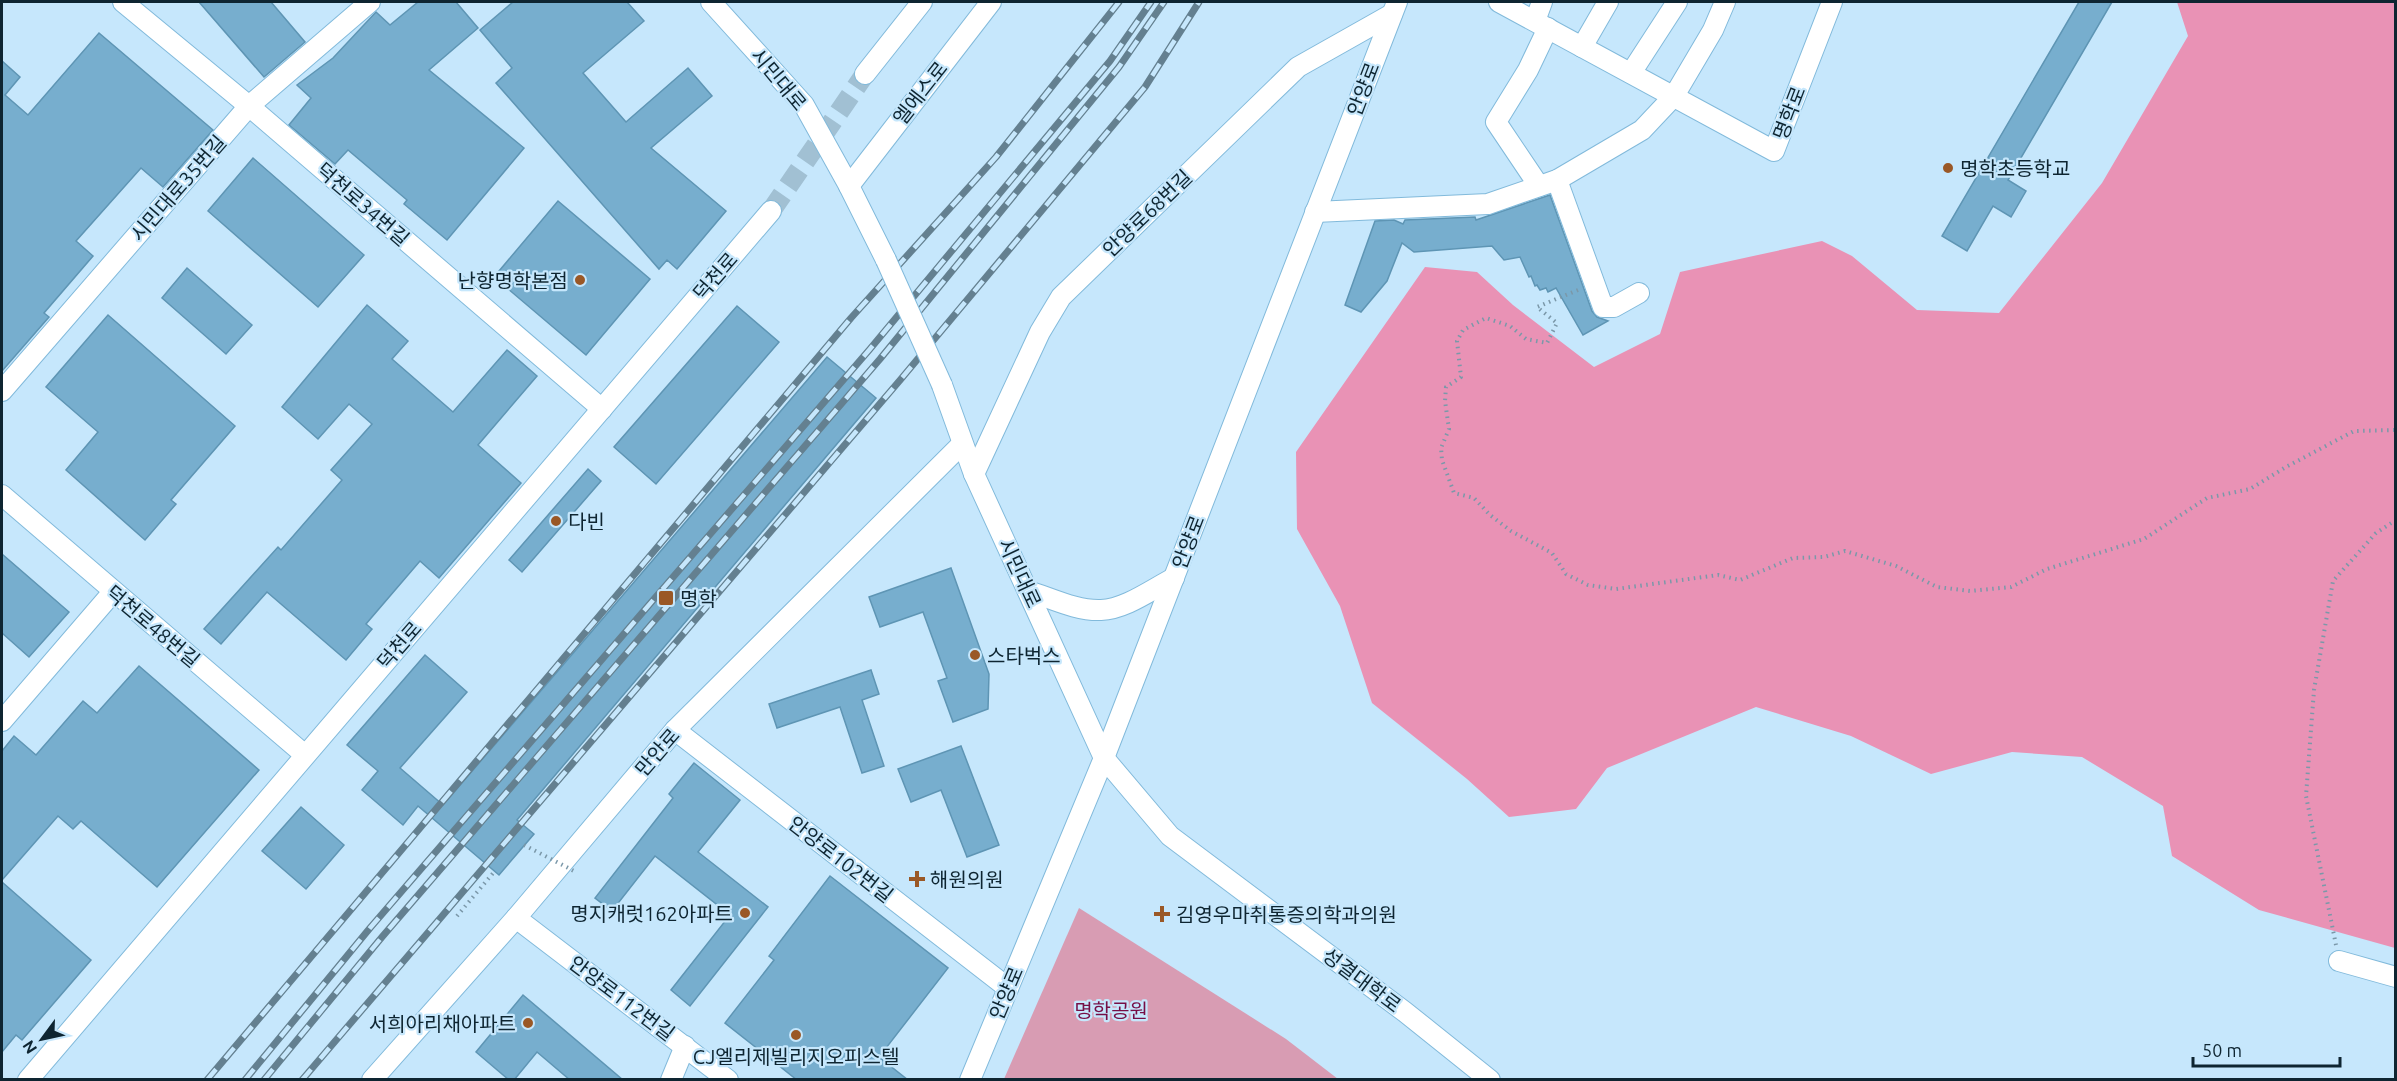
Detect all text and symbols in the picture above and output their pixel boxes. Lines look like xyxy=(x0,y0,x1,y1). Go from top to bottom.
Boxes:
street label: 시민대로 xyxy=(747,43,811,115)
street label: 엘에스로 xyxy=(888,57,952,129)
street label: 안양로 xyxy=(1342,59,1384,119)
street label: 명학로 xyxy=(1768,83,1810,143)
street label: 시민대로35번길 xyxy=(126,130,230,246)
place label: 명학초등학교 xyxy=(1960,157,2070,180)
street label: 덕천로34번길 xyxy=(312,158,414,250)
marker: 명학초등학교 xyxy=(1941,161,1955,175)
street label: 안양로68번길 xyxy=(1098,165,1196,261)
street label: 덕천로 xyxy=(688,248,742,304)
place label: 난향명학본점 xyxy=(458,269,568,292)
marker: 난향명학본점 xyxy=(573,273,587,287)
place label: 다빈 xyxy=(568,510,605,533)
street label: 안양로 xyxy=(1167,512,1209,572)
marker: 다빈 xyxy=(549,514,563,528)
street label: 시민대로 xyxy=(994,535,1046,611)
street label: 덕천로48번길 xyxy=(102,580,204,672)
place label: 명학 xyxy=(680,587,717,610)
marker: 명학 xyxy=(657,589,675,607)
street label: 덕천로 xyxy=(372,617,426,673)
place label: 스타벅스 xyxy=(987,644,1061,667)
marker: 스타벅스 xyxy=(968,648,982,662)
street label: 만안로 xyxy=(630,724,684,780)
street label: 안양로102번길 xyxy=(784,811,898,907)
place label: 해원의원 xyxy=(930,868,1004,891)
marker: 해원의원 xyxy=(908,870,926,888)
place label: 명지캐럿162아파트 xyxy=(570,902,733,925)
place label: 김영우마취통증의학과의원 xyxy=(1176,903,1397,926)
marker: 김영우마취통증의학과의원 xyxy=(1153,905,1171,923)
marker: 명지캐럿162아파트 xyxy=(738,906,752,920)
street label: 성결대학로 xyxy=(1318,943,1406,1017)
street label: 안양로112번길 xyxy=(565,951,679,1045)
street label: 안양로 xyxy=(985,963,1027,1023)
park label: 명학공원 xyxy=(1074,999,1148,1022)
north arrow xyxy=(12,1009,72,1069)
place label: 서희아리채아파트 xyxy=(369,1012,516,1035)
marker: 서희아리채아파트 xyxy=(521,1016,535,1030)
marker: CJ엘리제빌리지오피스텔 xyxy=(789,1028,803,1042)
scale bar xyxy=(2193,1030,2340,1068)
text: N xyxy=(19,1037,40,1057)
text: 50 m xyxy=(2202,1040,2242,1060)
place label: CJ엘리제빌리지오피스텔 xyxy=(693,1045,899,1068)

